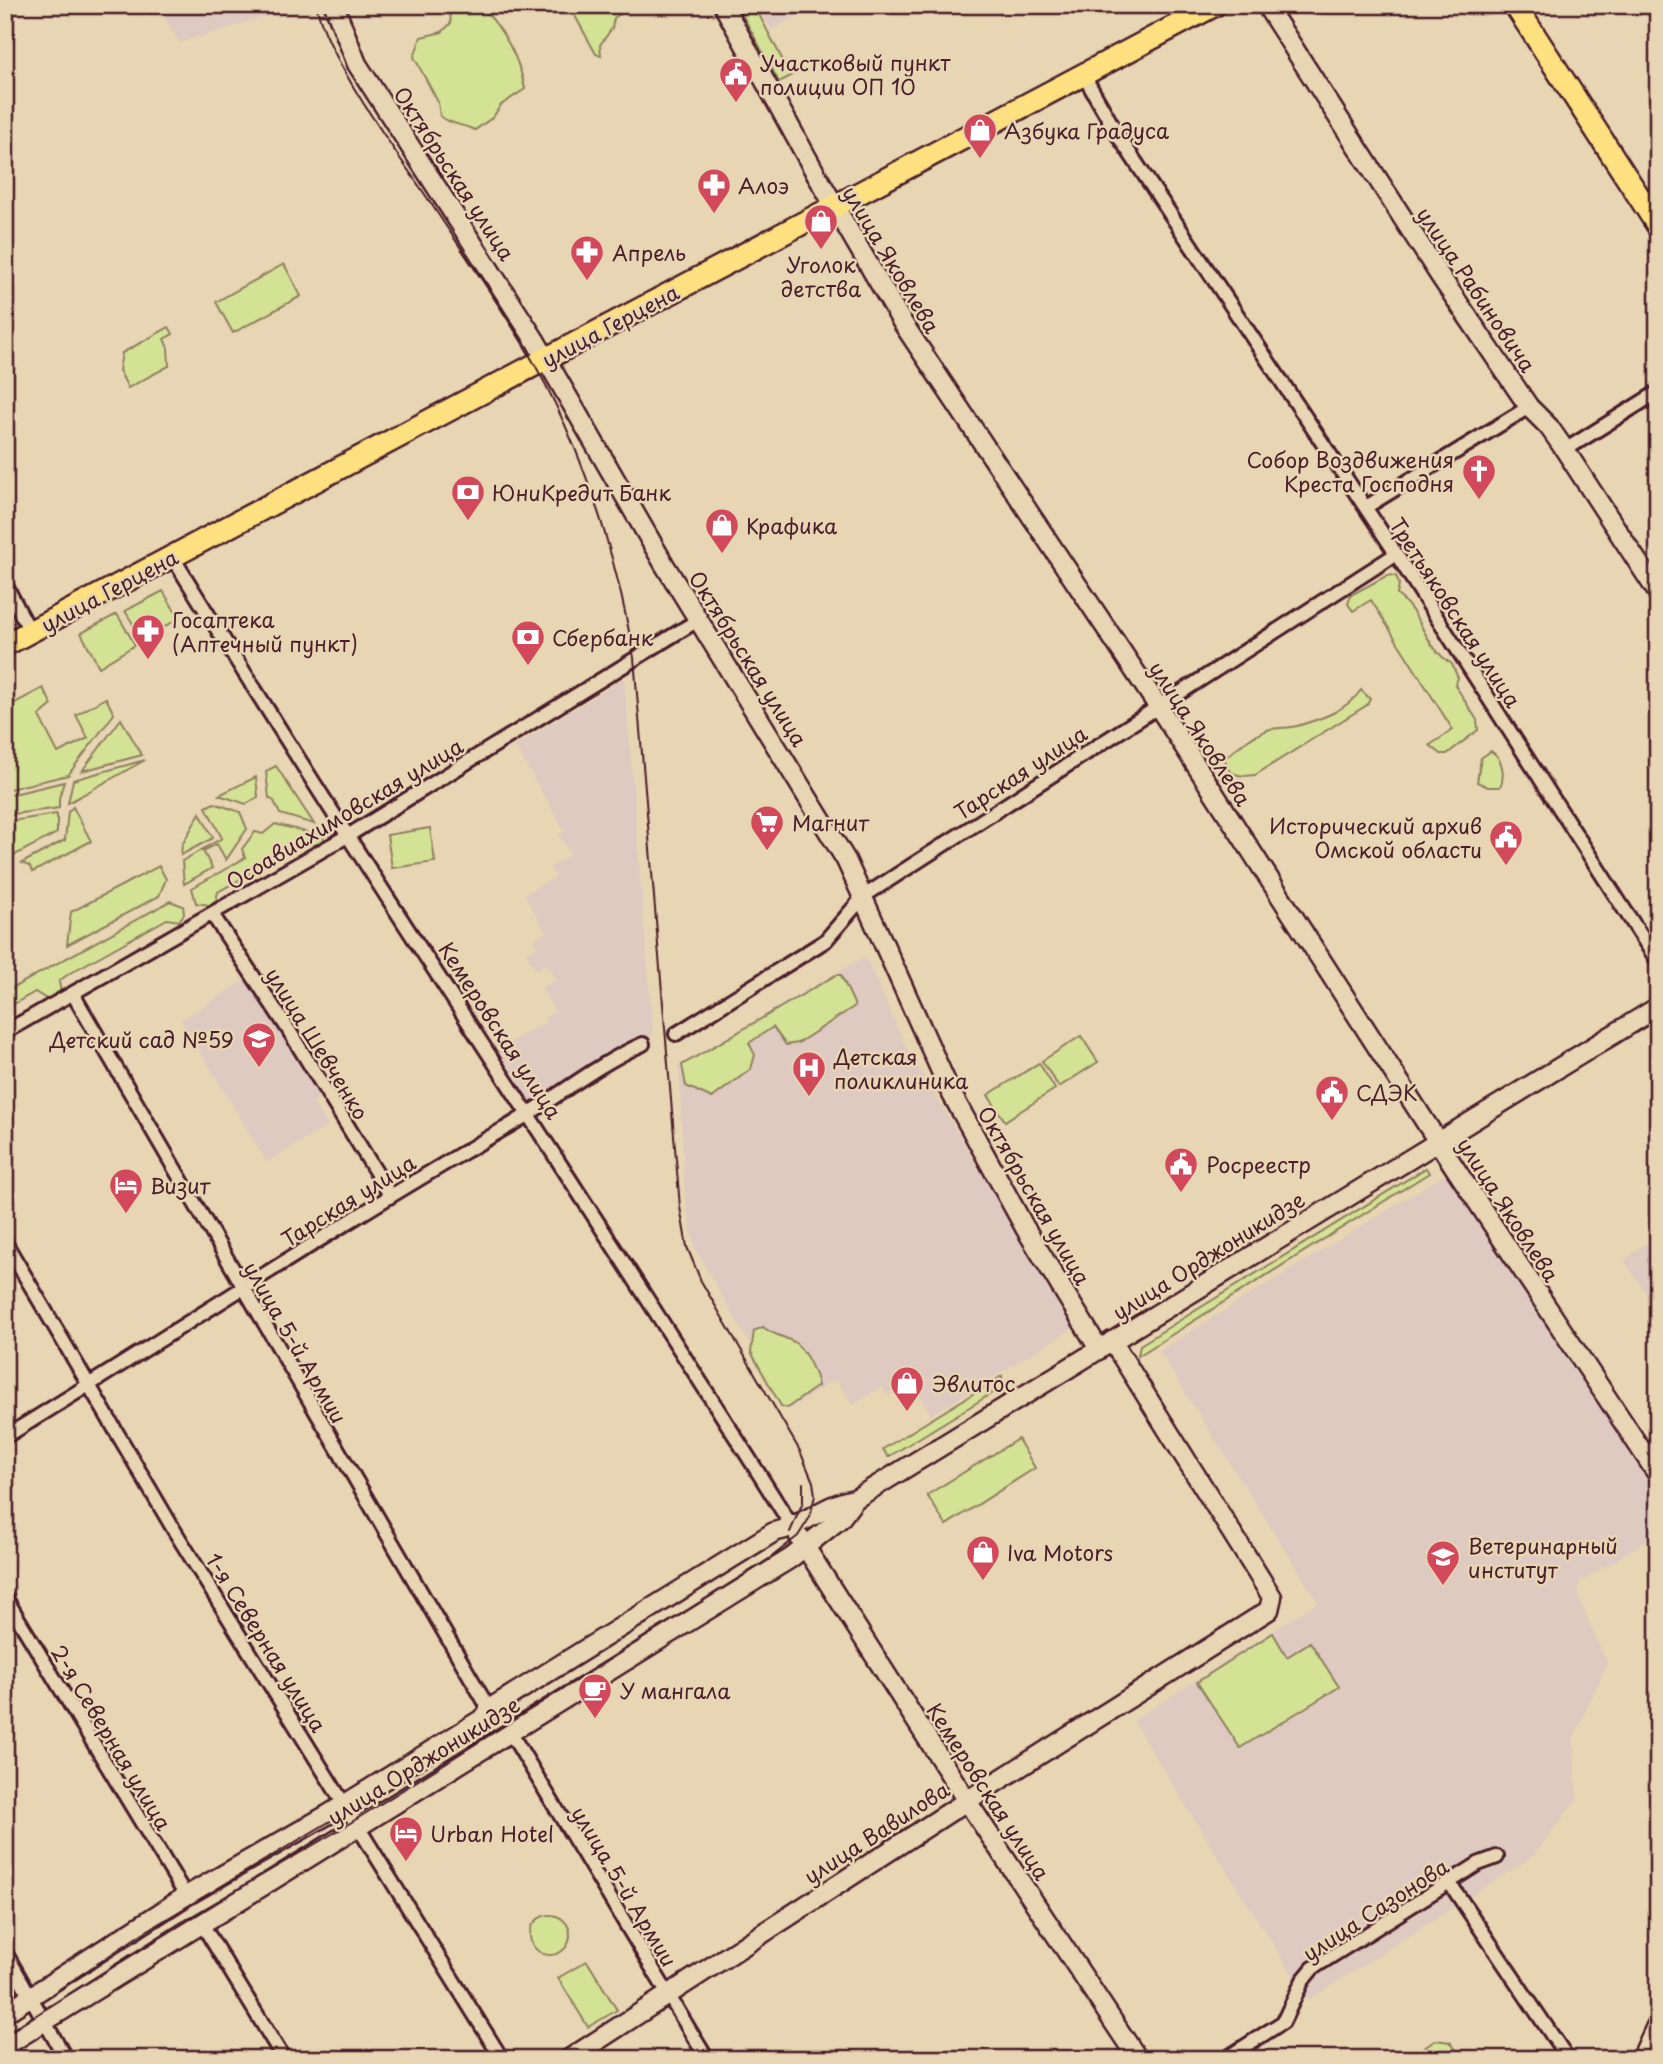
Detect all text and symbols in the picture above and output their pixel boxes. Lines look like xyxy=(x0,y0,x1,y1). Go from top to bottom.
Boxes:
place label: Участковый пункт полиции ОП 10 xyxy=(760,46,951,102)
public building icon: Участковый пункт полиции ОП 10 xyxy=(717,55,755,104)
street label: Октябрьская улица xyxy=(387,80,524,267)
shop icon: Азбука Градуса xyxy=(961,111,999,160)
place label: Азбука Градуса xyxy=(1004,114,1169,146)
pharmacy icon: Алоэ xyxy=(695,166,733,215)
place label: Алоэ xyxy=(738,169,789,201)
street label: улица Яковлева xyxy=(835,179,949,339)
street label: улица Рабиновича xyxy=(1410,200,1545,379)
shop icon: Уголок детства xyxy=(802,202,840,251)
pharmacy icon: Апрель xyxy=(568,233,606,282)
place label: Апрель xyxy=(612,236,686,268)
place label: Уголок детства xyxy=(781,248,862,304)
street label: улица Герцена xyxy=(536,275,684,375)
place label: Собор Воздвижения Креста Господня xyxy=(1246,443,1454,499)
church icon: Собор Воздвижения Креста Господня xyxy=(1460,452,1498,501)
bank icon: ЮниКредит Банк xyxy=(449,473,487,522)
place label: ЮниКредит Банк xyxy=(492,476,671,508)
shop icon: Крафика xyxy=(703,506,741,555)
place label: Крафика xyxy=(746,509,838,541)
street label: Третьяковская улица xyxy=(1382,511,1530,714)
street label: улица Герцена xyxy=(35,540,183,640)
street label: Октябрьская улица xyxy=(682,564,816,753)
place label: Госаптека (Аптечный пункт) xyxy=(172,603,358,659)
pharmacy icon: Госаптека (Аптечный пункт) xyxy=(129,612,167,661)
bank icon: Сбербанк xyxy=(509,618,547,667)
place label: Сбербанк xyxy=(552,621,654,653)
street label: улица Яковлева xyxy=(1142,654,1260,812)
street label: Тарская улица xyxy=(947,716,1094,827)
street label: Осоавиахимовская улица xyxy=(219,729,469,897)
supermarket icon: Магнит xyxy=(748,803,786,852)
place label: Магнит xyxy=(792,806,869,838)
place label: Исторический архив Омской области xyxy=(1269,809,1482,865)
public building icon: Исторический архив Омской области xyxy=(1487,818,1525,867)
street label: Кемеровская улица xyxy=(432,935,571,1126)
street label: улица Шевченко xyxy=(258,961,378,1125)
school or university icon: Детский сад №59 xyxy=(240,1020,278,1069)
place label: Детский сад №59 xyxy=(49,1023,234,1055)
place label: Детская поликлиника xyxy=(833,1040,969,1096)
hospital icon: Детская поликлиника xyxy=(790,1049,828,1098)
public building icon: СДЭК xyxy=(1313,1073,1351,1122)
place label: СДЭК xyxy=(1356,1076,1418,1108)
street label: Октябрьская улица xyxy=(971,1100,1100,1291)
street label: улица Яковлева xyxy=(1450,1130,1568,1288)
street label: Тарская улица xyxy=(275,1145,422,1254)
public building icon: Росреестр xyxy=(1162,1145,1200,1194)
place label: Росреестр xyxy=(1206,1148,1311,1180)
hotel icon: Визит xyxy=(107,1166,145,1215)
place label: Визит xyxy=(150,1169,211,1201)
street label: улица Орджоникидзе xyxy=(1106,1183,1310,1327)
street label: улица 5-й Армии xyxy=(237,1255,355,1429)
shop icon: Эвлитос xyxy=(888,1364,926,1413)
place label: Эвлитос xyxy=(932,1367,1016,1399)
place label: Ветеринарный институт xyxy=(1468,1529,1618,1585)
shop icon: Iva Motors xyxy=(964,1533,1002,1582)
place label: Iva Motors xyxy=(1007,1536,1113,1568)
school or university icon: Ветеринарный институт xyxy=(1424,1538,1462,1587)
street label: 1-я Северная улица xyxy=(199,1546,336,1739)
street label: 2-я Северная улица xyxy=(44,1638,181,1837)
cafe icon: У мангала xyxy=(576,1671,614,1720)
place label: У мангала xyxy=(620,1674,731,1706)
street label: улица Орджоникидзе xyxy=(321,1688,525,1832)
street label: Кемеровская улица xyxy=(920,1696,1059,1887)
street label: улица Вавилова xyxy=(797,1773,955,1891)
street label: улица 5-й Армии xyxy=(564,1800,686,1972)
hotel icon: Urban Hotel xyxy=(387,1814,425,1863)
place label: Urban Hotel xyxy=(430,1817,554,1849)
street label: улица Сазонова xyxy=(1296,1850,1454,1968)

